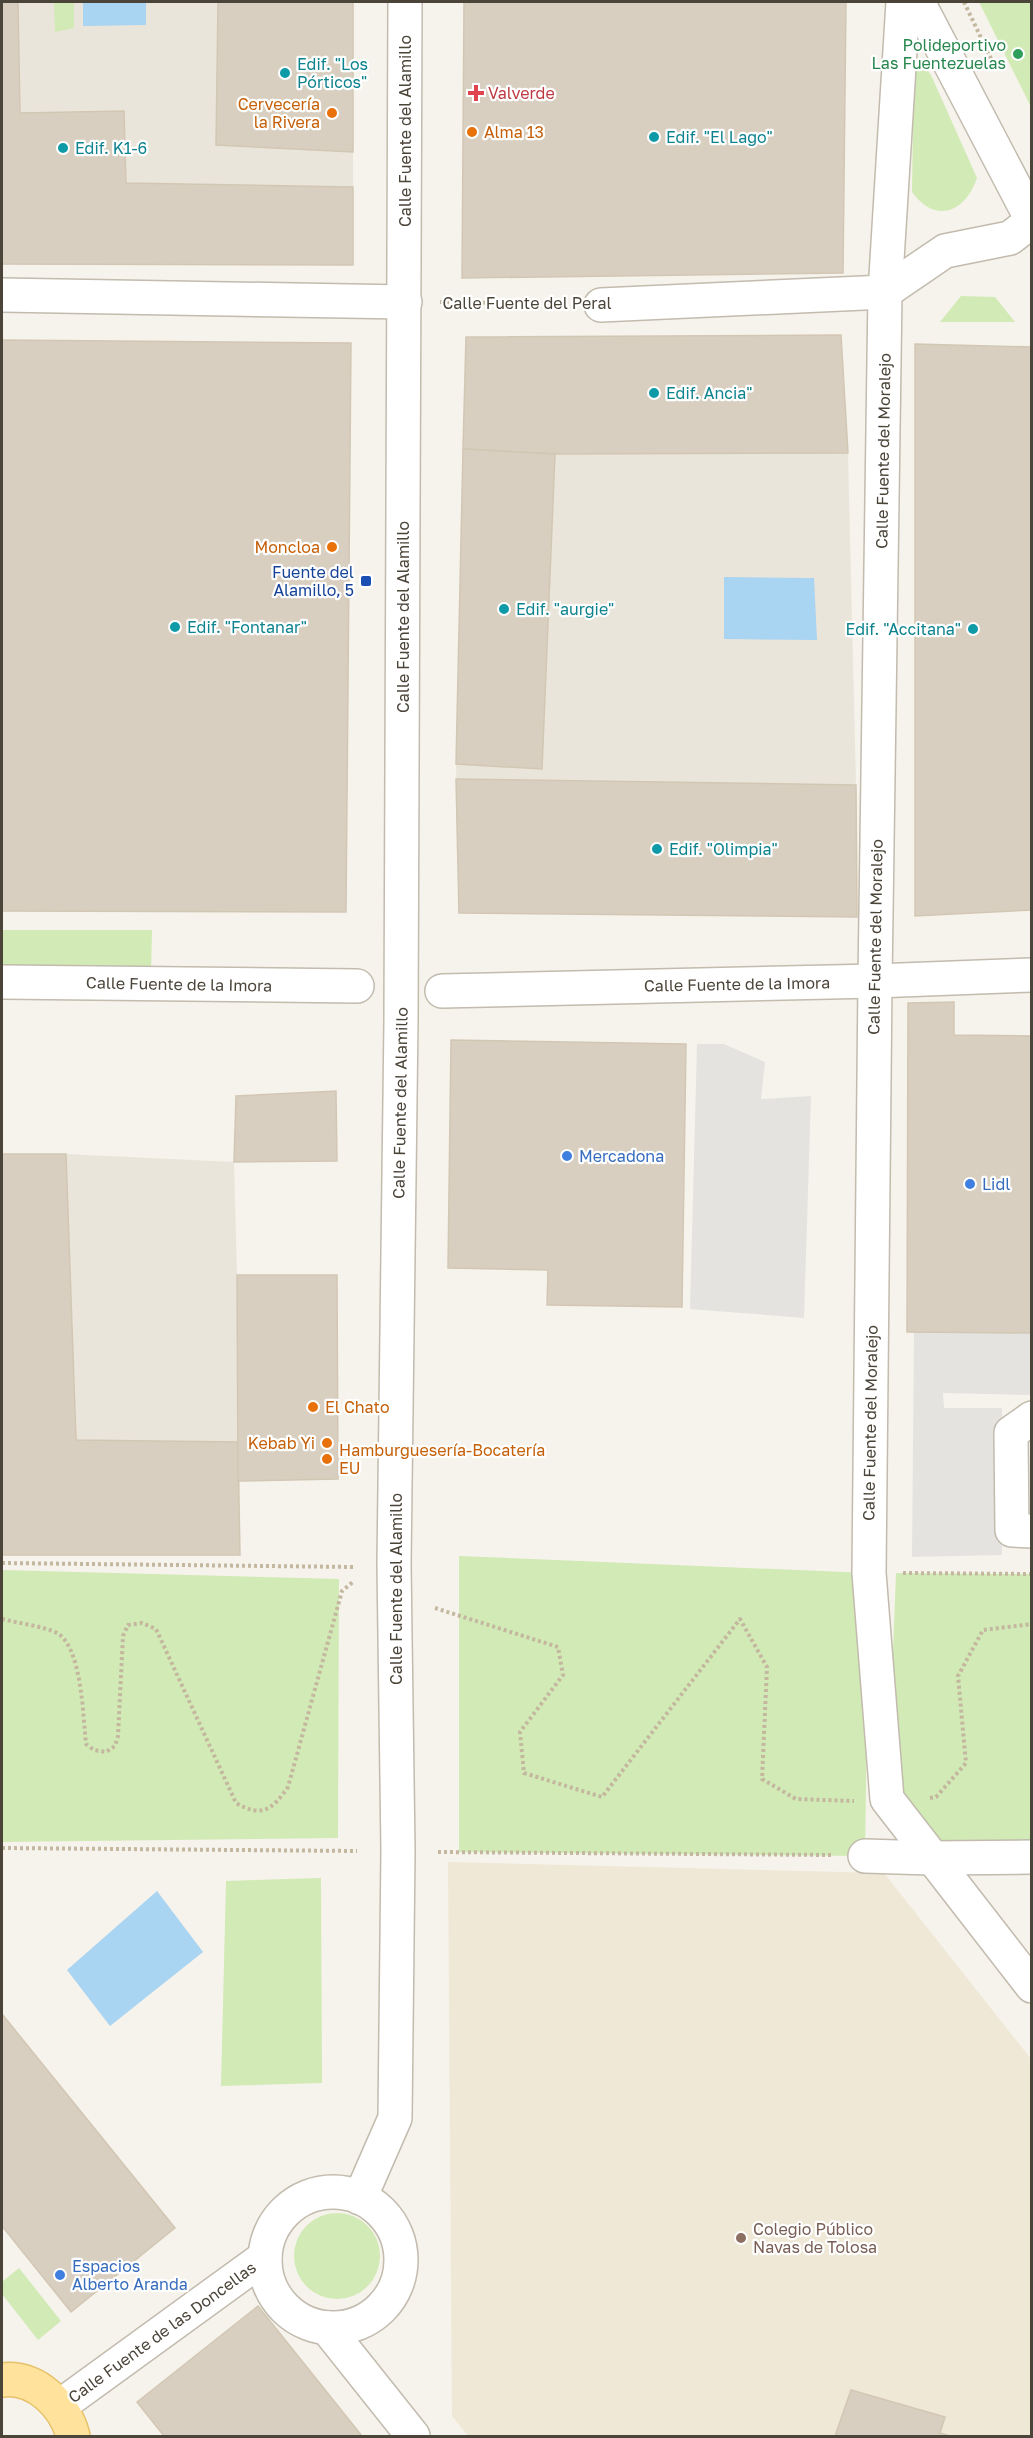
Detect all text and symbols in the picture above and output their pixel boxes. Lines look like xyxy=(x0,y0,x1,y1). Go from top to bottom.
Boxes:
street label: Calle Fuente del Alamillo xyxy=(395,35,415,227)
place label: Polideportivo Las Fuentezuelas xyxy=(872,35,1006,73)
marker: Polideportivo Las Fuentezuelas xyxy=(1011,47,1025,61)
place label: Edif. "Los Pórticos" xyxy=(297,54,368,92)
marker: Edif. "Los Pórticos" xyxy=(278,66,292,80)
place label: Valverde xyxy=(488,83,555,103)
marker: Valverde xyxy=(469,86,483,100)
place label: Cervecería la Rivera xyxy=(238,94,320,132)
marker: Cervecería la Rivera xyxy=(325,106,339,120)
place label: Alma 13 xyxy=(484,122,544,142)
marker: Alma 13 xyxy=(465,125,479,139)
place label: Edif. "El Lago" xyxy=(666,127,773,147)
marker: Edif. "El Lago" xyxy=(647,130,661,144)
place label: Edif. K1-6 xyxy=(75,138,147,158)
marker: Edif. K1-6 xyxy=(56,141,70,155)
street label: Calle Fuente del Peral xyxy=(442,293,612,313)
street label: Calle Fuente del Moralejo xyxy=(871,353,895,549)
place label: Edif. Ancia" xyxy=(666,383,752,403)
marker: Edif. Ancia" xyxy=(647,386,661,400)
street label: Calle Fuente del Alamillo xyxy=(393,521,413,713)
place label: Moncloa xyxy=(254,537,320,557)
marker: Moncloa xyxy=(325,540,339,554)
place label: Fuente del Alamillo, 5 xyxy=(272,562,354,600)
marker: Fuente del Alamillo, 5 xyxy=(359,574,373,588)
place label: Edif. "aurgie" xyxy=(516,599,614,619)
marker: Edif. "aurgie" xyxy=(497,602,511,616)
place label: Edif. "Fontanar" xyxy=(187,617,307,637)
place label: Edif. "Accitana" xyxy=(846,619,961,639)
marker: Edif. "Fontanar" xyxy=(168,620,182,634)
marker: Edif. "Accitana" xyxy=(966,622,980,636)
place label: Edif. "Olimpia" xyxy=(669,839,778,859)
street label: Calle Fuente del Moralejo xyxy=(863,839,887,1035)
marker: Edif. "Olimpia" xyxy=(650,842,664,856)
street label: Calle Fuente de la Imora xyxy=(86,972,272,996)
street label: Calle Fuente de la Imora xyxy=(644,972,830,996)
street label: Calle Fuente del Alamillo xyxy=(388,1007,412,1199)
place label: Mercadona xyxy=(579,1146,664,1166)
marker: Mercadona xyxy=(560,1149,574,1163)
place label: Lidl xyxy=(982,1174,1010,1194)
marker: Lidl xyxy=(963,1177,977,1191)
street label: Calle Fuente del Moralejo xyxy=(858,1325,882,1521)
place label: El Chato xyxy=(325,1397,389,1417)
marker: El Chato xyxy=(306,1400,320,1414)
place label: Kebab Yi xyxy=(248,1433,315,1453)
marker: Kebab Yi xyxy=(320,1436,334,1450)
place label: Hamburguesería-Bocatería EU xyxy=(339,1440,545,1478)
marker: Hamburguesería-Bocatería EU xyxy=(320,1452,334,1466)
street label: Calle Fuente del Alamillo xyxy=(386,1493,406,1685)
place label: Colegio Público Navas de Tolosa xyxy=(753,2219,877,2257)
marker: Colegio Público Navas de Tolosa xyxy=(734,2231,748,2245)
place label: Espacios Alberto Aranda xyxy=(72,2256,188,2294)
street label: Calle Fuente de las Doncellas xyxy=(64,2257,260,2407)
marker: Espacios Alberto Aranda xyxy=(53,2268,67,2282)

